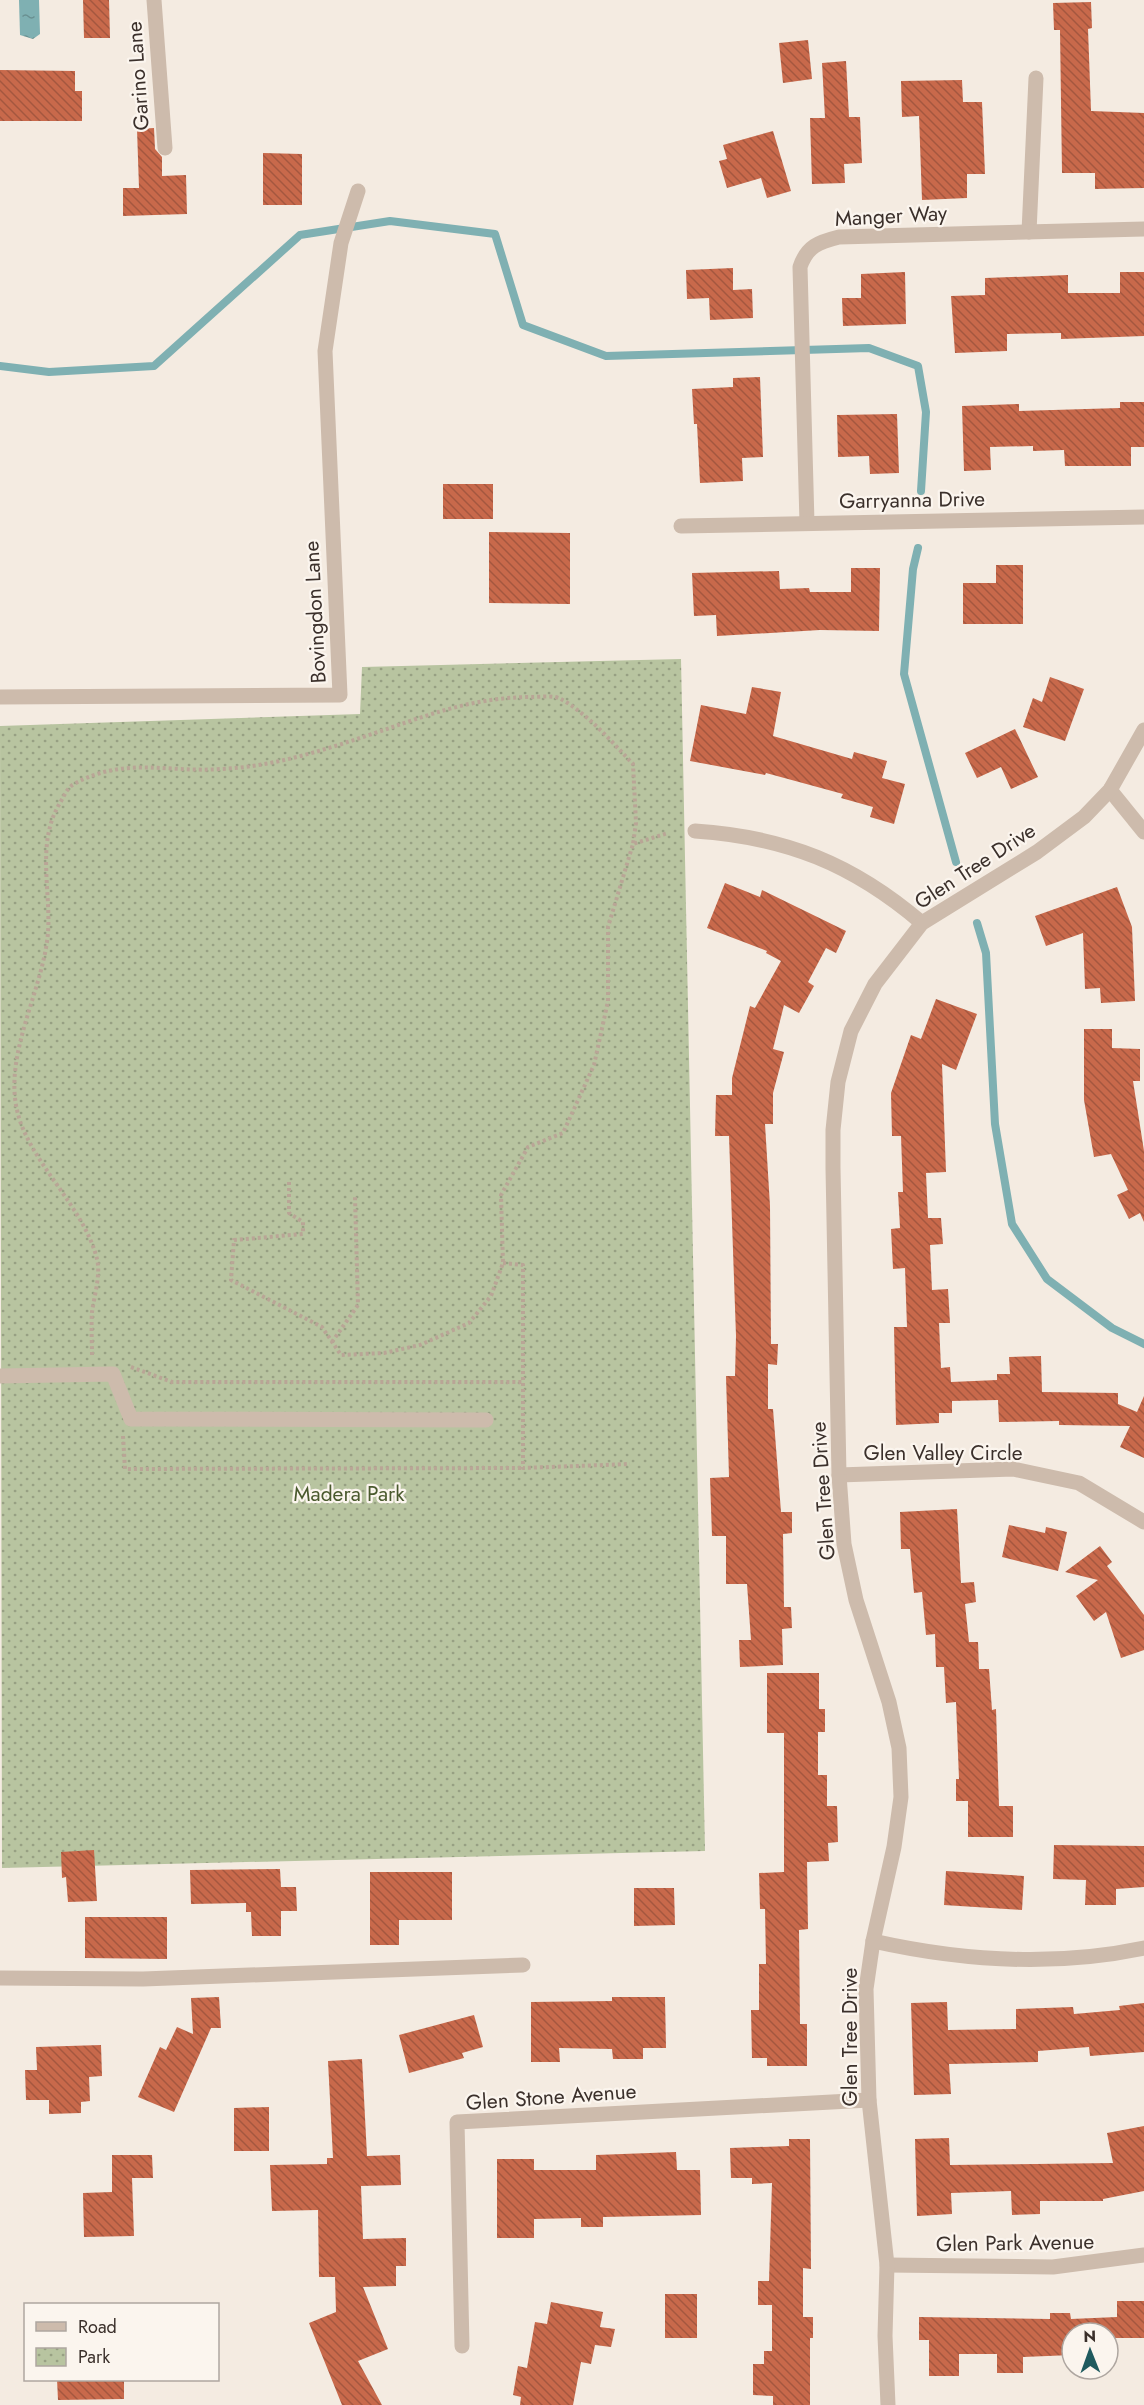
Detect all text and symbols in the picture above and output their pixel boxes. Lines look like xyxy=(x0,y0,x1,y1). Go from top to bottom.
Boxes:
street label: Garino Lane xyxy=(119,20,157,132)
street label: Manger Way xyxy=(834,198,949,234)
street label: Garryanna Drive xyxy=(839,484,985,516)
street label: Bovingdon Lane xyxy=(296,540,334,684)
street label: Glen Tree Drive xyxy=(909,816,1042,916)
street label: Glen Tree Drive xyxy=(803,1421,843,1561)
street label: Glen Valley Circle xyxy=(863,1438,1023,1468)
park label: Madera Park xyxy=(294,1479,405,1509)
street label: Glen Tree Drive xyxy=(835,1967,865,2106)
street label: Glen Stone Avenue xyxy=(465,2076,637,2118)
street label: Glen Park Avenue xyxy=(936,2227,1095,2259)
legend xyxy=(24,2303,219,2381)
text: Road xyxy=(78,2314,117,2340)
north arrow xyxy=(1060,2321,1120,2381)
text: N xyxy=(1083,2325,1096,2348)
text: Park xyxy=(78,2344,110,2370)

